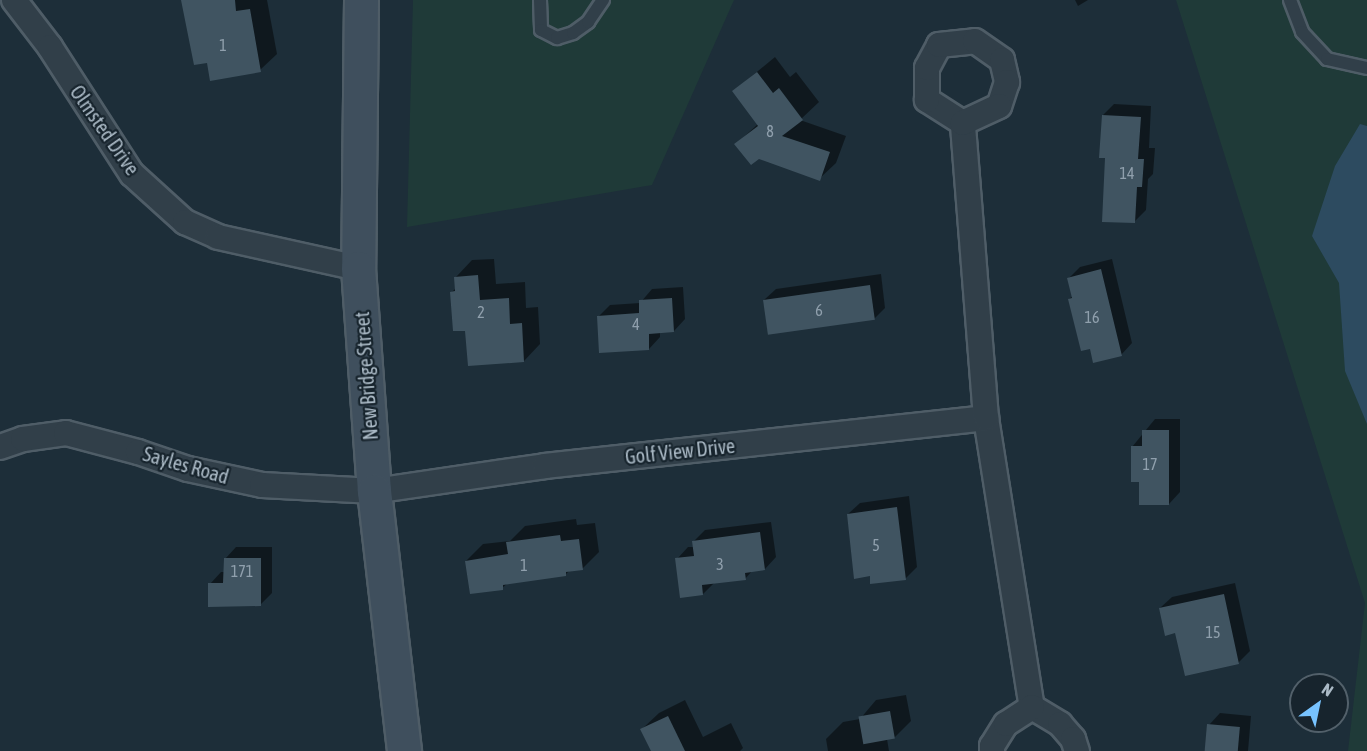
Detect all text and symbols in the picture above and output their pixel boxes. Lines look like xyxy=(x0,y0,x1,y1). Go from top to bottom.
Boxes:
house number: 1 xyxy=(219,35,227,55)
street label: Olmsted Drive xyxy=(65,81,145,179)
house number: 8 xyxy=(766,121,774,141)
house number: 14 xyxy=(1119,163,1135,183)
house number: 6 xyxy=(815,300,823,320)
house number: 2 xyxy=(477,302,485,322)
house number: 16 xyxy=(1084,307,1100,327)
street label: New Bridge Street xyxy=(350,311,382,441)
house number: 4 xyxy=(632,314,640,334)
street label: Golf View Drive xyxy=(624,433,736,469)
street label: Sayles Road xyxy=(140,441,232,489)
house number: 17 xyxy=(1142,454,1158,474)
house number: 5 xyxy=(872,535,880,555)
house number: 3 xyxy=(716,554,724,574)
house number: 1 xyxy=(520,555,528,575)
house number: 171 xyxy=(231,561,253,581)
house number: 15 xyxy=(1205,622,1221,642)
north arrow xyxy=(1289,673,1349,733)
text: N xyxy=(1319,679,1337,700)

